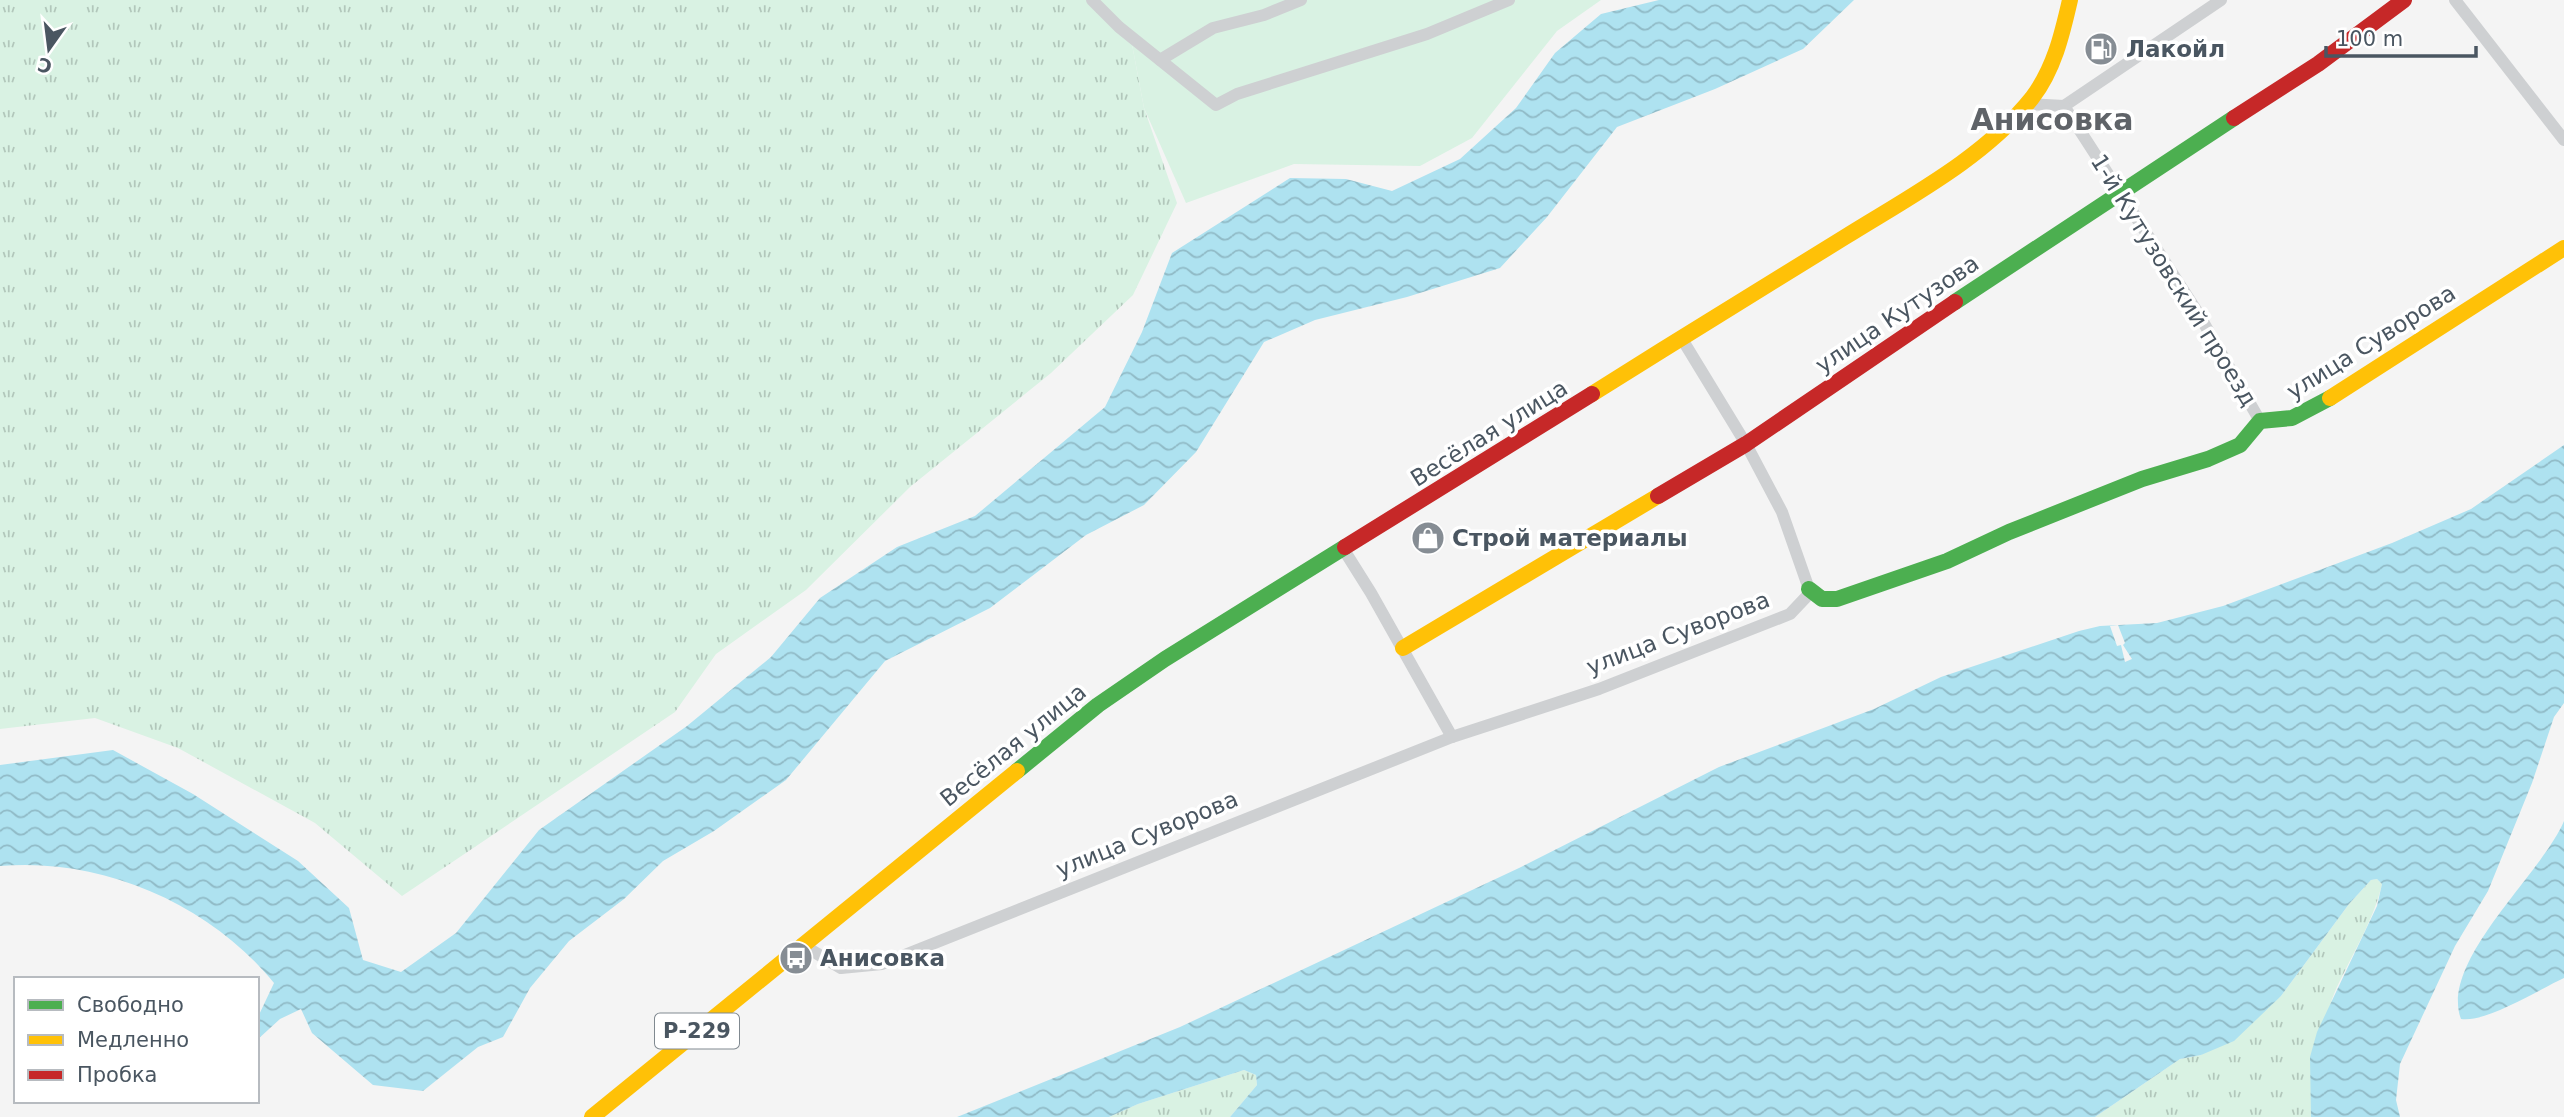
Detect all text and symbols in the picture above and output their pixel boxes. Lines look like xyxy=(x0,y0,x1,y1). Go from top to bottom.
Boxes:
north arrow xyxy=(14,14,84,84)
scale bar xyxy=(2326,14,2476,58)
text: 100 m xyxy=(2336,27,2403,51)
fuel station icon: Лакойл xyxy=(2082,30,2120,68)
place label: Лакойл xyxy=(2126,36,2225,62)
text: С xyxy=(35,53,54,78)
district label: Анисовка xyxy=(1971,102,2133,137)
street label: 1-й Кутузовский проезд xyxy=(2086,149,2262,411)
street label: улица Кутузова xyxy=(1810,250,1984,378)
street label: улица Суворова xyxy=(2282,280,2460,404)
street label: Весёлая улица xyxy=(1406,374,1572,492)
shop icon: Строй материалы xyxy=(1409,519,1447,557)
place label: Строй материалы xyxy=(1452,525,1688,551)
street label: улица Суворова xyxy=(1583,586,1773,680)
street label: Весёлая улица xyxy=(935,678,1091,812)
street label: улица Суворова xyxy=(1052,786,1242,882)
bus stop icon: Анисовка xyxy=(777,939,815,977)
place label: Анисовка xyxy=(820,945,945,971)
legend xyxy=(14,977,259,1103)
text: Свободно xyxy=(77,993,184,1017)
road number: Р-229 xyxy=(655,1014,739,1048)
text: Медленно xyxy=(77,1028,189,1052)
text: Пробка xyxy=(77,1063,157,1087)

